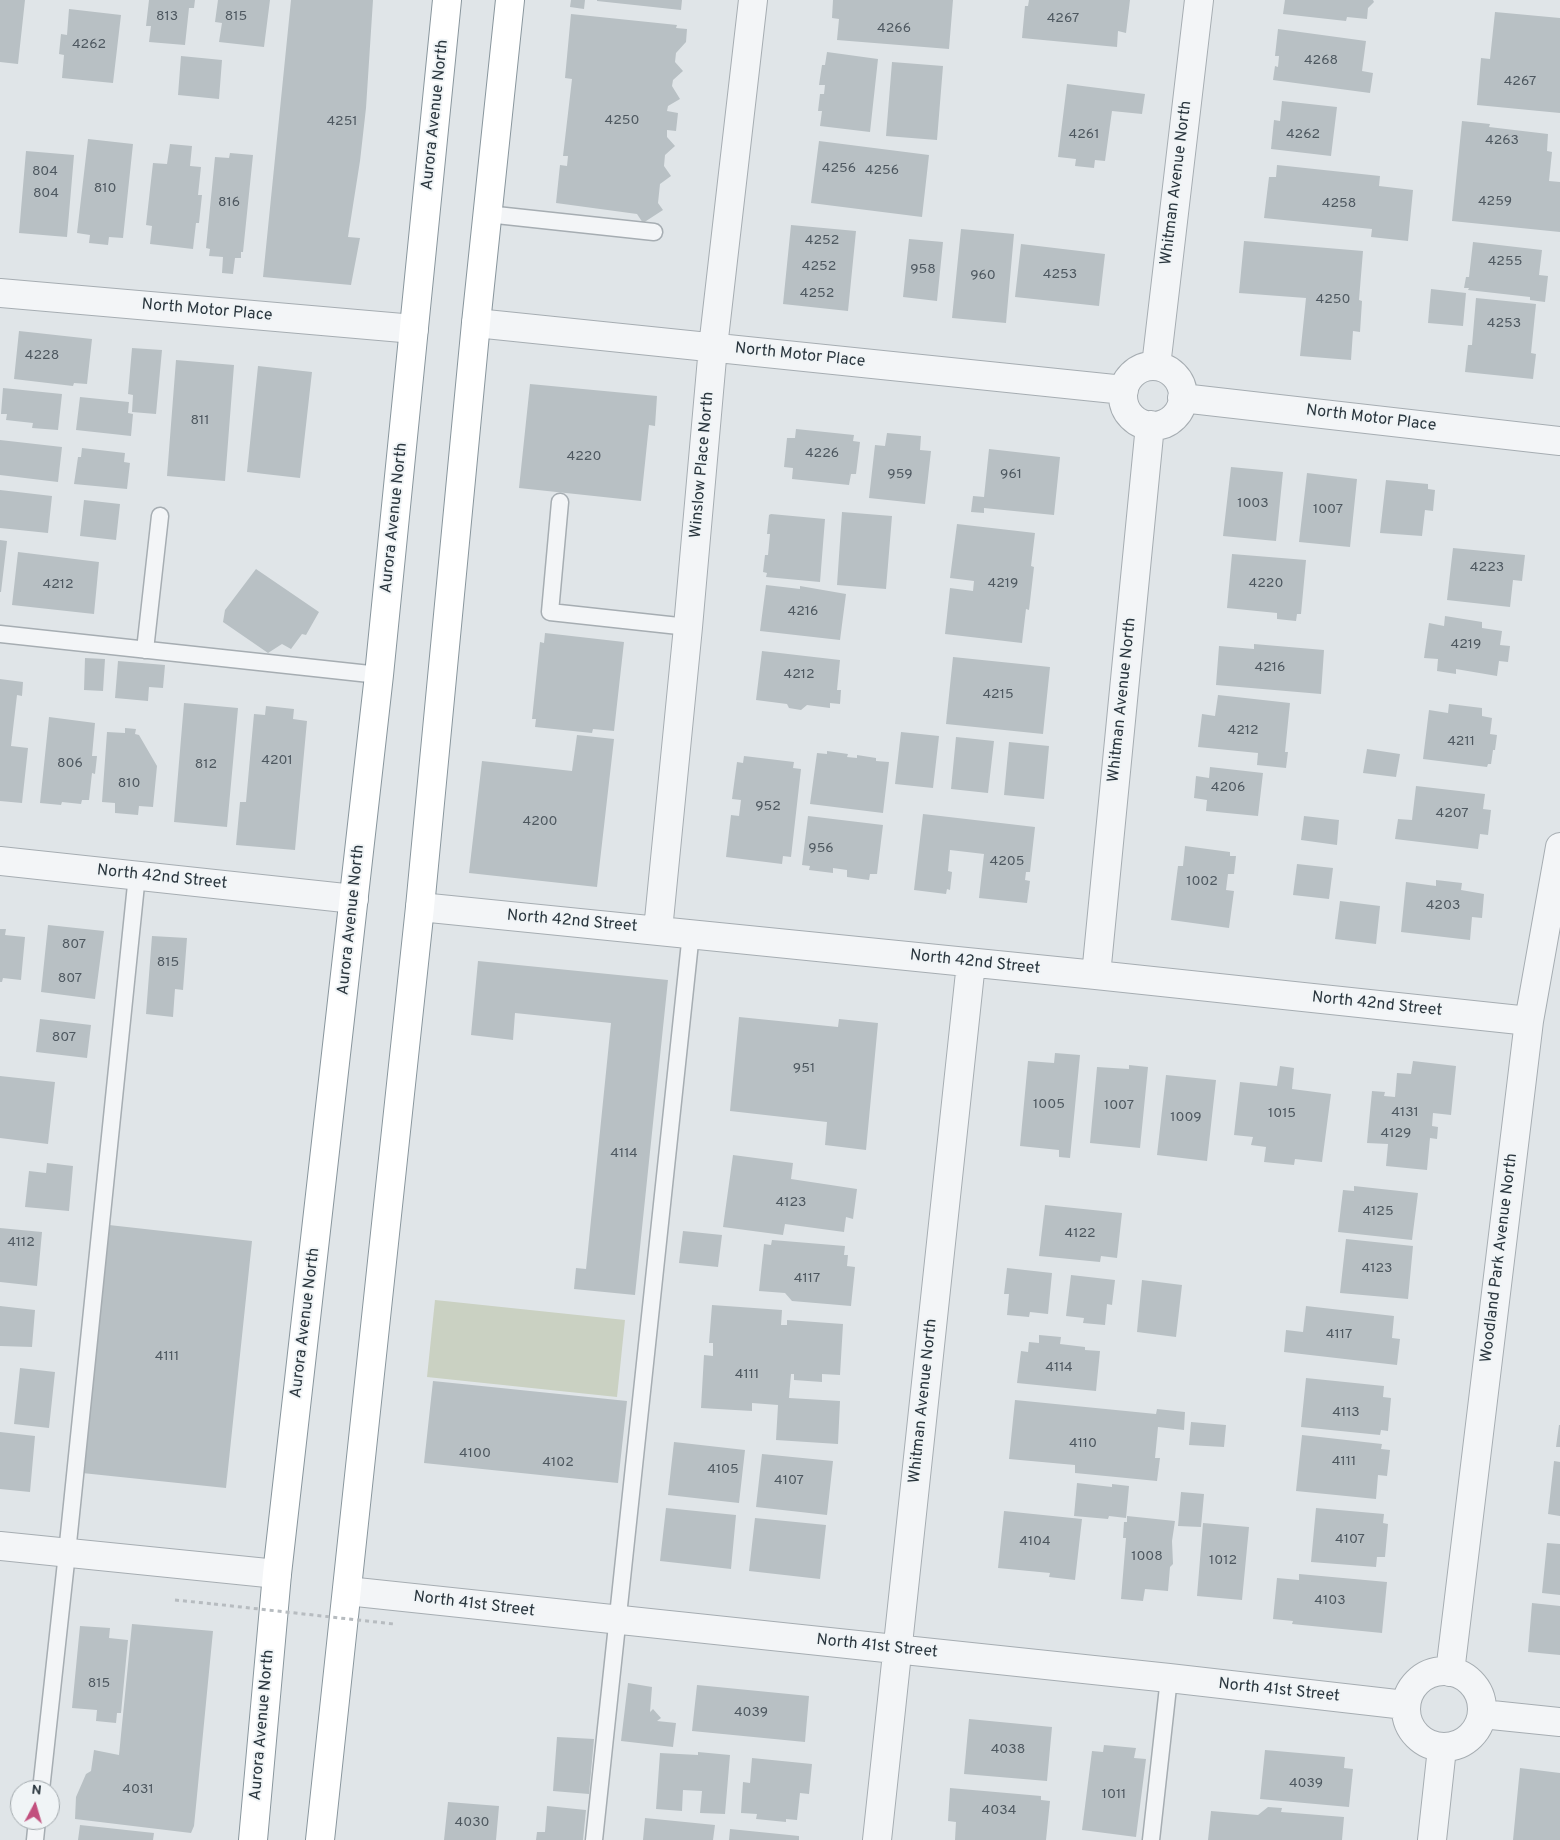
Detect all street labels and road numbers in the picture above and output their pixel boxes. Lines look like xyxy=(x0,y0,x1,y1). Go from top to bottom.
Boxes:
street label: Aurora Avenue North xyxy=(419,39,453,191)
street label: Whitman Avenue North xyxy=(1157,100,1197,266)
street label: North Motor Place xyxy=(141,296,273,326)
street label: North Motor Place xyxy=(734,340,866,372)
street label: Winslow Place North xyxy=(687,391,719,539)
street label: North Motor Place xyxy=(1305,401,1437,437)
street label: Aurora Avenue North xyxy=(378,442,412,594)
street label: Whitman Avenue North xyxy=(1105,617,1141,783)
street label: Aurora Avenue North xyxy=(335,844,369,996)
street label: North 42nd Street xyxy=(96,862,228,894)
street label: North 42nd Street xyxy=(506,907,638,937)
street label: North 42nd Street xyxy=(909,947,1041,979)
street label: North 42nd Street xyxy=(1311,989,1443,1021)
street label: Woodland Park Avenue North xyxy=(1478,1152,1522,1364)
street label: Aurora Avenue North xyxy=(287,1247,325,1399)
street label: Whitman Avenue North xyxy=(906,1318,942,1484)
street label: North 41st Street xyxy=(412,1588,536,1622)
street label: North 41st Street xyxy=(815,1631,939,1663)
street label: Aurora Avenue North xyxy=(247,1649,279,1801)
street label: North 41st Street xyxy=(1217,1675,1341,1707)

